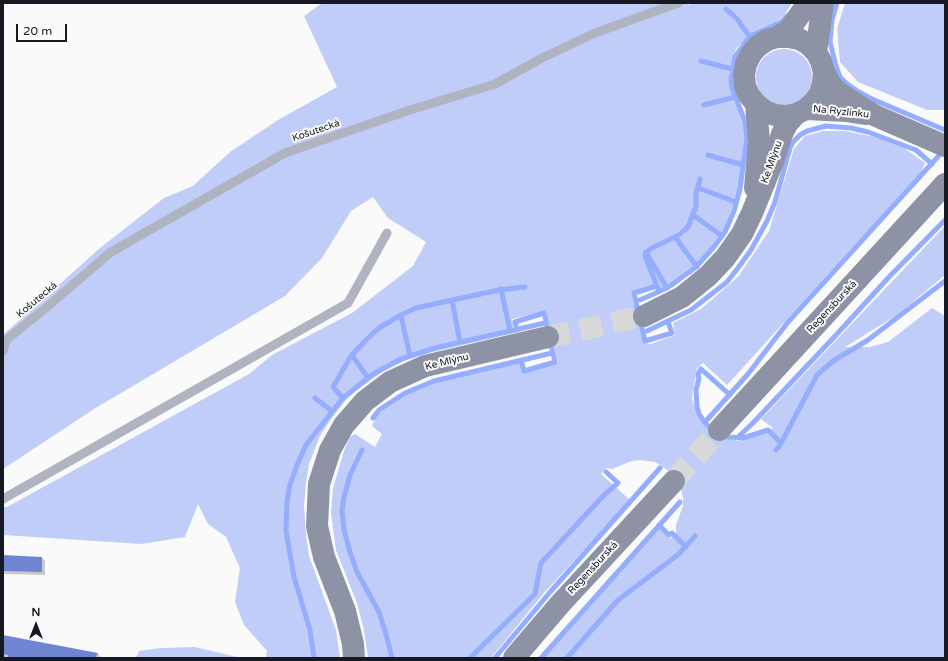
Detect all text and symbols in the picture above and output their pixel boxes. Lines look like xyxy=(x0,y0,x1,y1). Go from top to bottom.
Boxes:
scale bar xyxy=(18,16,69,42)
text: 20 m xyxy=(23,24,52,38)
street label: Na Ryzlinku xyxy=(812,103,870,121)
street label: Košutecká xyxy=(291,117,341,145)
street label: Ke Mlýnu xyxy=(759,139,785,185)
street label: Regensburská xyxy=(805,278,859,336)
street label: Košutecká xyxy=(14,280,60,320)
street label: Ke Mlýnu xyxy=(424,351,470,373)
street label: Regensburská xyxy=(566,539,620,597)
north arrow xyxy=(16,605,56,645)
text: N xyxy=(32,606,40,619)

